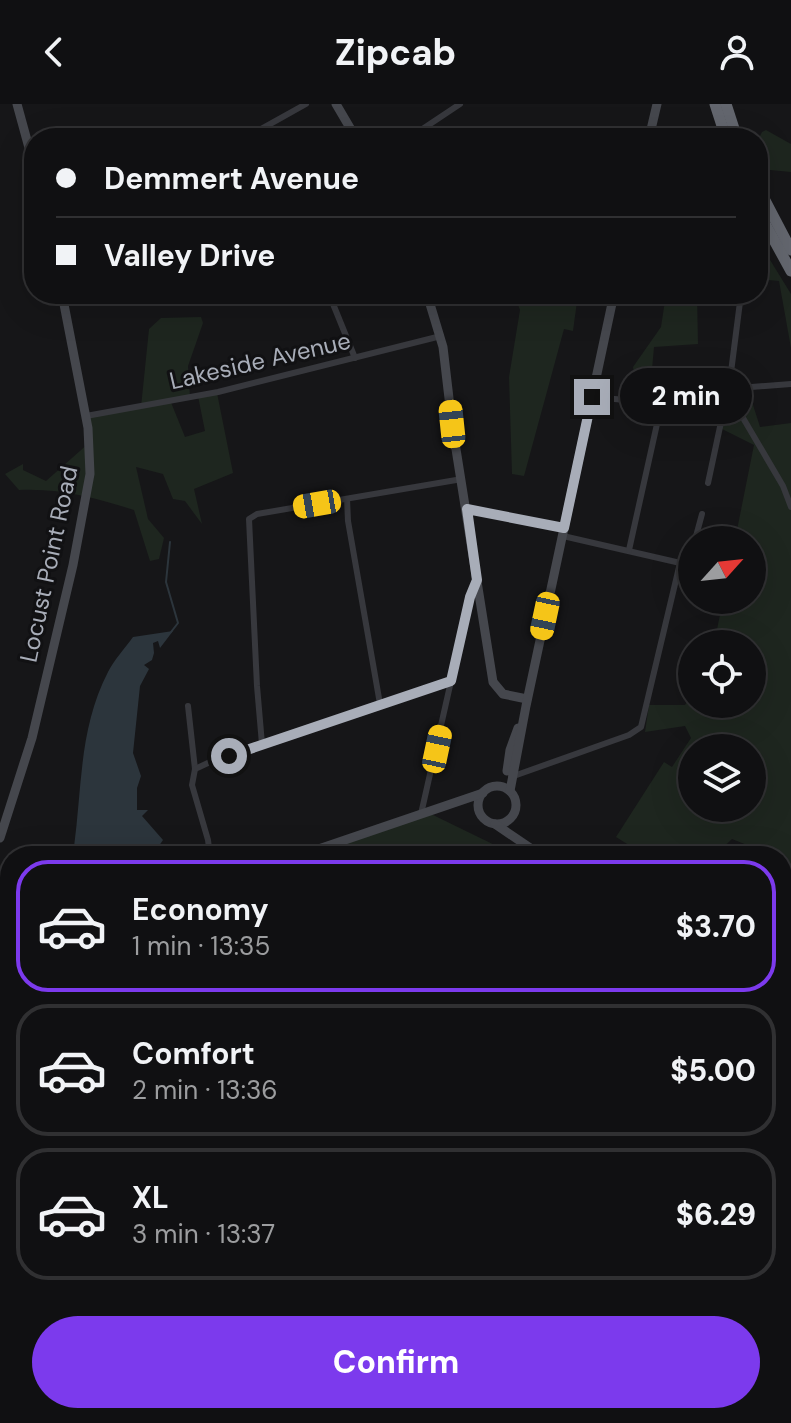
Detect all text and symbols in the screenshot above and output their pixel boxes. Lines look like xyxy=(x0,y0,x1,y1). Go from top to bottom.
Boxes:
text: Zipcab xyxy=(335,29,456,76)
icon: back xyxy=(32,30,76,74)
icon: person xyxy=(715,30,759,74)
text: Demmert Avenue xyxy=(104,159,359,198)
text: Valley Drive xyxy=(104,236,275,275)
street label: Lakeside Avenue xyxy=(166,325,354,396)
callout: 2 min xyxy=(620,369,752,425)
route end xyxy=(574,379,610,415)
text: 2 min xyxy=(651,379,721,413)
car xyxy=(438,399,466,449)
street label: Locust Point Road xyxy=(13,463,84,665)
car xyxy=(291,488,343,520)
north arrow xyxy=(678,526,766,614)
map controls xyxy=(678,526,766,822)
car xyxy=(528,590,562,642)
button: locate xyxy=(678,630,766,718)
car xyxy=(420,723,454,775)
button: layers xyxy=(678,734,766,822)
route start xyxy=(211,738,247,774)
icon: car xyxy=(36,890,108,962)
text: Economy xyxy=(132,890,269,929)
text: $3.70 xyxy=(676,907,756,946)
text: 1 min · 13:35 xyxy=(132,929,270,963)
icon: car xyxy=(36,1034,108,1106)
text: Comfort xyxy=(132,1034,255,1073)
text: $5.00 xyxy=(670,1051,756,1090)
text: 2 min · 13:36 xyxy=(132,1073,278,1107)
icon: car xyxy=(36,1178,108,1250)
text: XL xyxy=(132,1178,169,1217)
text: $6.29 xyxy=(676,1195,756,1234)
text: 3 min · 13:37 xyxy=(132,1217,275,1251)
button: Confirm xyxy=(32,1316,760,1408)

